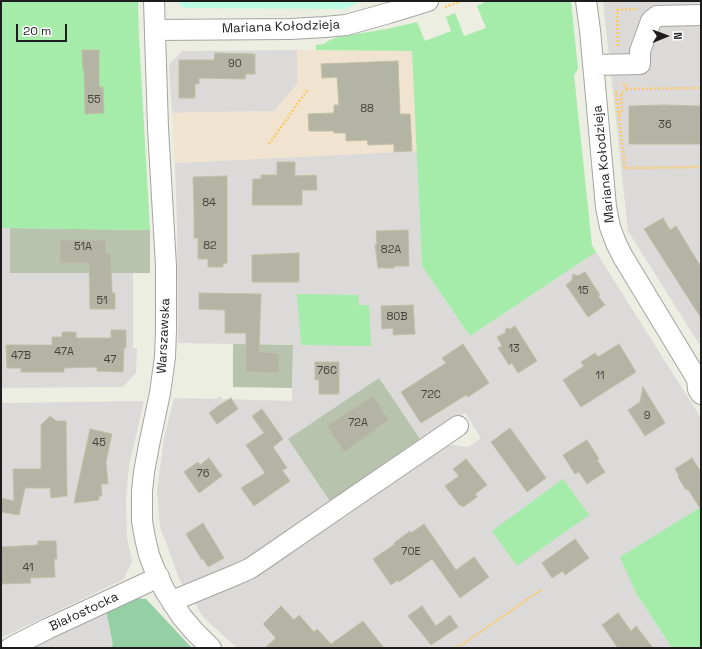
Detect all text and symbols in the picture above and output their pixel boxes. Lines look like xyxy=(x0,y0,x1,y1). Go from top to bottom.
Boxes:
scale bar xyxy=(18,16,69,42)
north arrow xyxy=(646,16,686,56)
street label: Mariana Kołodzieja xyxy=(222,17,340,37)
text: 20 m xyxy=(23,23,51,39)
text: N xyxy=(671,32,685,40)
house number: 90 xyxy=(228,57,242,71)
house number: 55 xyxy=(87,93,101,107)
house number: 88 xyxy=(360,102,374,116)
street label: Mariana Kołodzieja xyxy=(590,104,618,224)
house number: 36 xyxy=(658,118,672,132)
house number: 84 xyxy=(202,196,216,210)
house number: 82 xyxy=(203,239,217,253)
house number: 51A xyxy=(74,240,92,254)
house number: 82A xyxy=(381,243,401,257)
house number: 15 xyxy=(577,284,589,298)
house number: 51 xyxy=(96,294,108,308)
street label: Warszawska xyxy=(154,298,174,374)
house number: 80B xyxy=(386,310,408,324)
house number: 13 xyxy=(508,342,520,356)
house number: 47A xyxy=(54,345,74,359)
house number: 47B xyxy=(11,349,31,363)
house number: 47 xyxy=(104,353,116,367)
house number: 76C xyxy=(317,364,337,378)
house number: 11 xyxy=(595,369,605,383)
house number: 72C xyxy=(421,388,441,402)
house number: 9 xyxy=(644,409,650,423)
house number: 72A xyxy=(348,416,368,430)
house number: 45 xyxy=(92,436,106,450)
house number: 76 xyxy=(197,467,209,481)
house number: 70E xyxy=(401,545,421,559)
house number: 41 xyxy=(22,561,34,575)
street label: Białostocka xyxy=(47,589,121,635)

